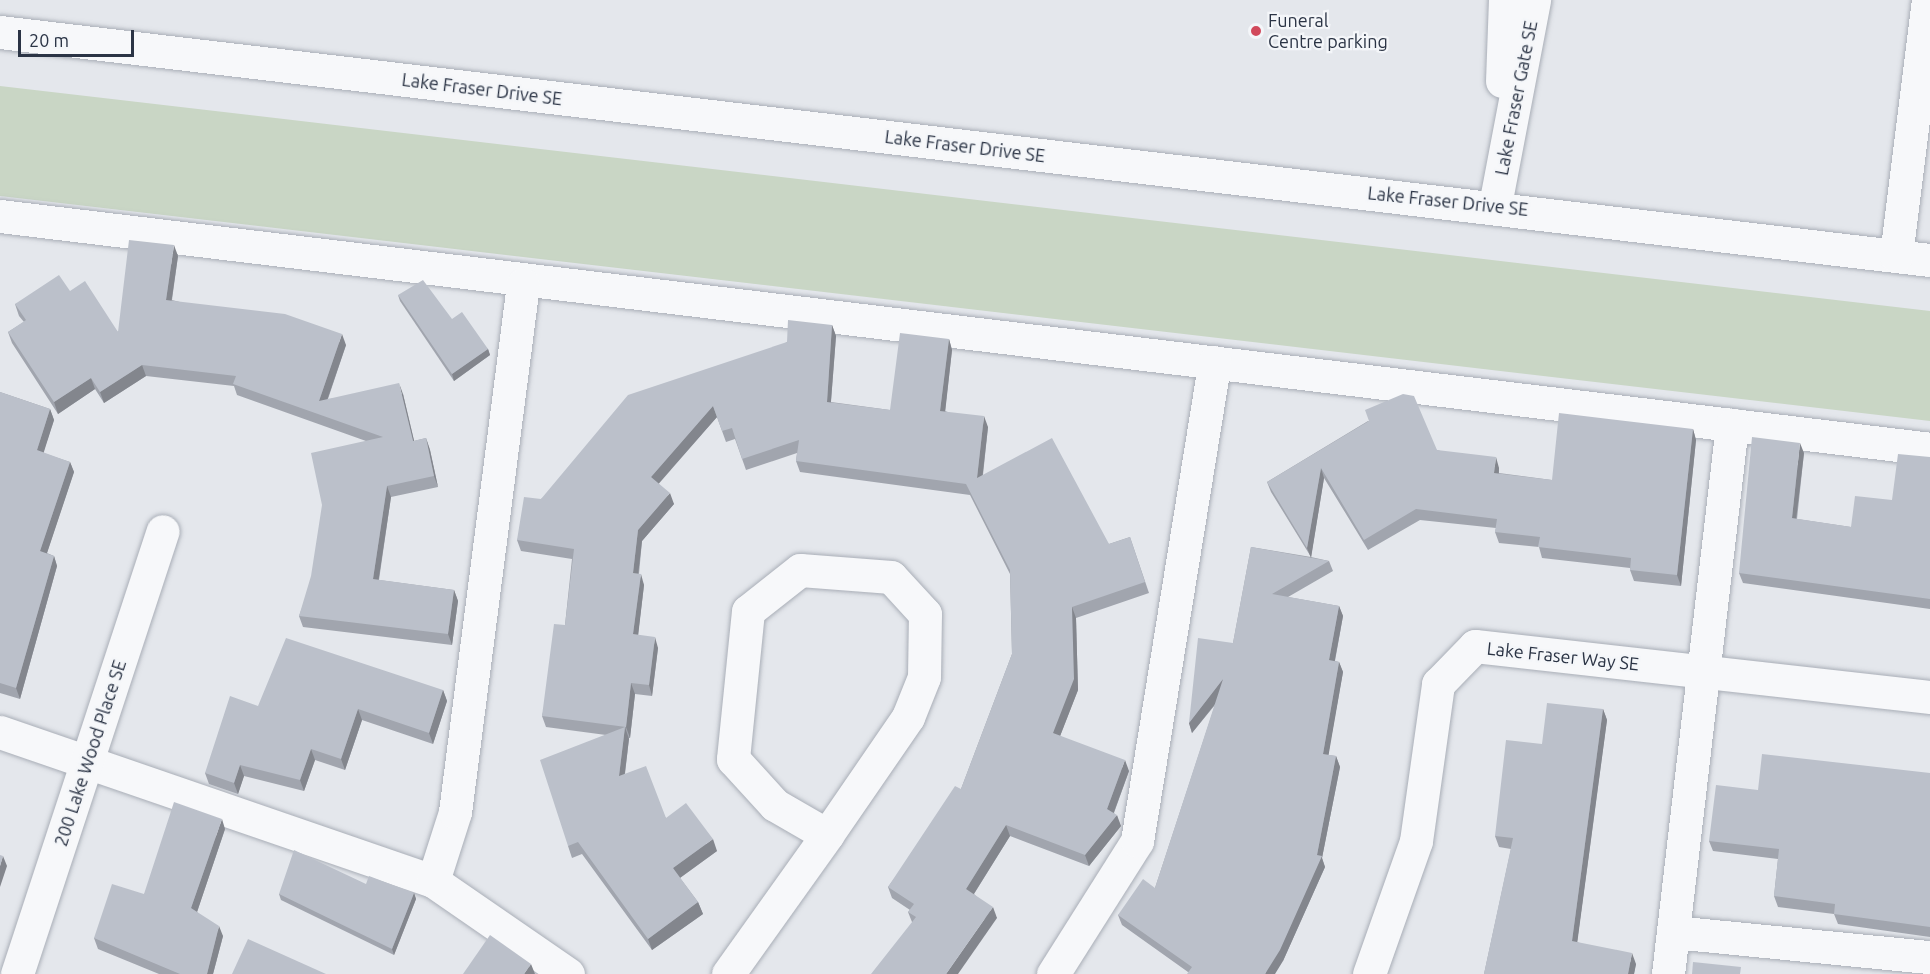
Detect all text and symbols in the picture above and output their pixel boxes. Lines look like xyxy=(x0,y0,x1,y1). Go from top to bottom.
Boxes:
place label: Funeral Centre parking xyxy=(1268,10,1388,52)
scale bar xyxy=(21,18,136,56)
street label: Lake Fraser Gate SE xyxy=(1490,19,1542,177)
marker: Funeral Centre parking xyxy=(1249,24,1263,38)
text: 20 m xyxy=(29,30,69,50)
street label: Lake Fraser Drive SE xyxy=(401,68,563,110)
street label: Lake Fraser Drive SE xyxy=(884,125,1046,167)
street label: Lake Fraser Drive SE xyxy=(1367,182,1529,220)
street label: Lake Fraser Way SE xyxy=(1486,637,1640,675)
street label: 200 Lake Wood Place SE xyxy=(50,657,130,849)

